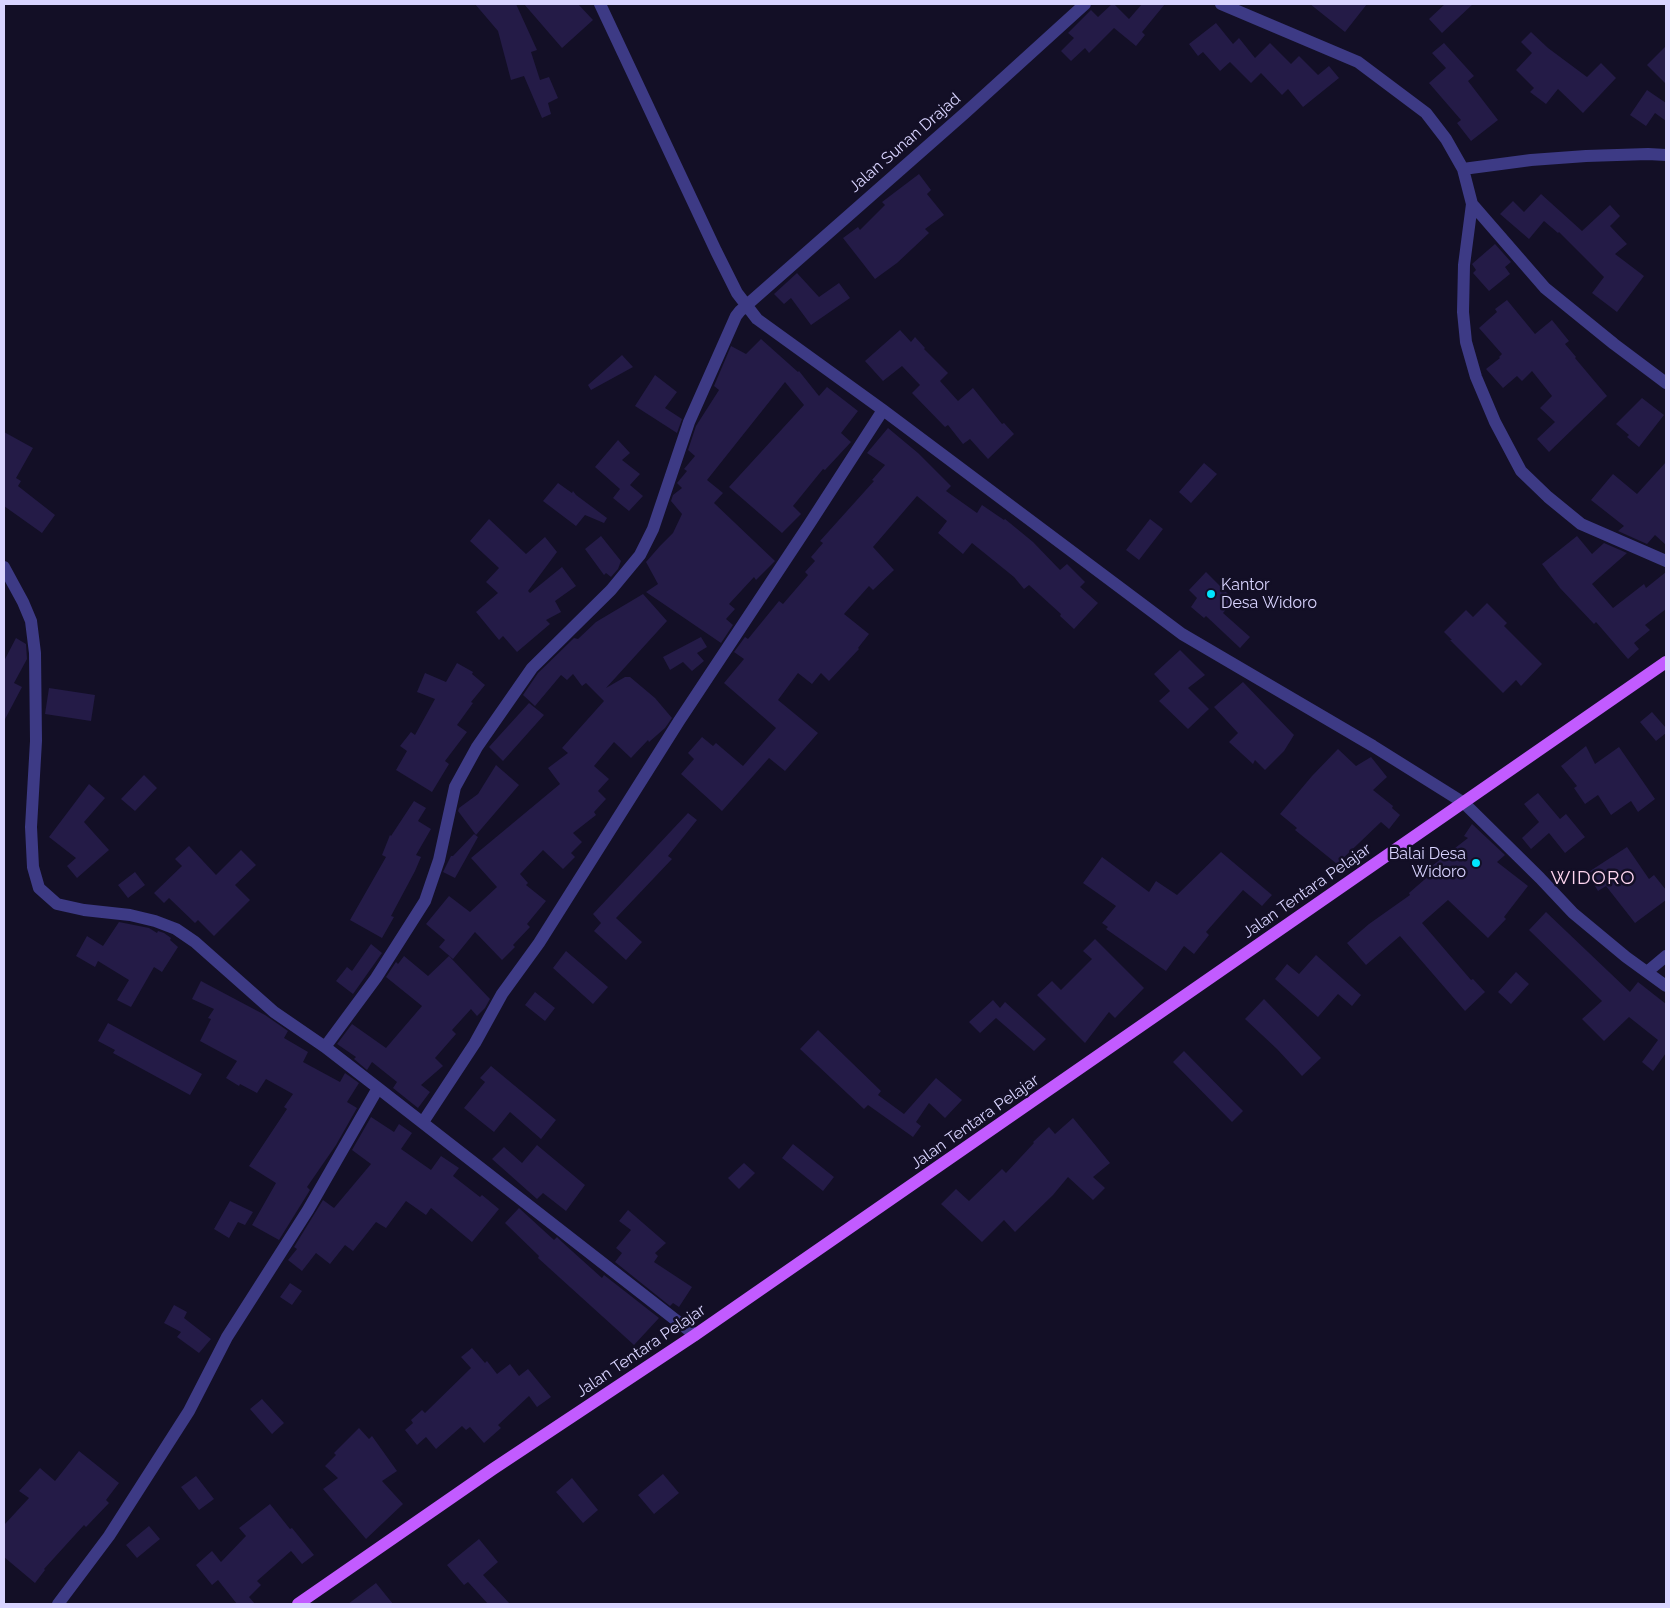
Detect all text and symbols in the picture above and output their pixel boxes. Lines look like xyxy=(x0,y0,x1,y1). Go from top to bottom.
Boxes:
street label: Jalan Sunan Drajad xyxy=(845,89,965,197)
place label: Kantor Desa Widoro xyxy=(1221,575,1317,613)
marker: Kantor Desa Widoro xyxy=(1205,588,1217,600)
street label: Jalan Tentara Pelajar xyxy=(1239,840,1375,942)
place label: Balai Desa Widoro xyxy=(1389,844,1466,882)
marker: Balai Desa Widoro xyxy=(1470,857,1482,869)
district label: WIDORO xyxy=(1550,867,1636,889)
street label: Jalan Tentara Pelajar xyxy=(907,1071,1043,1173)
street label: Jalan Tentara Pelajar xyxy=(573,1301,709,1401)

